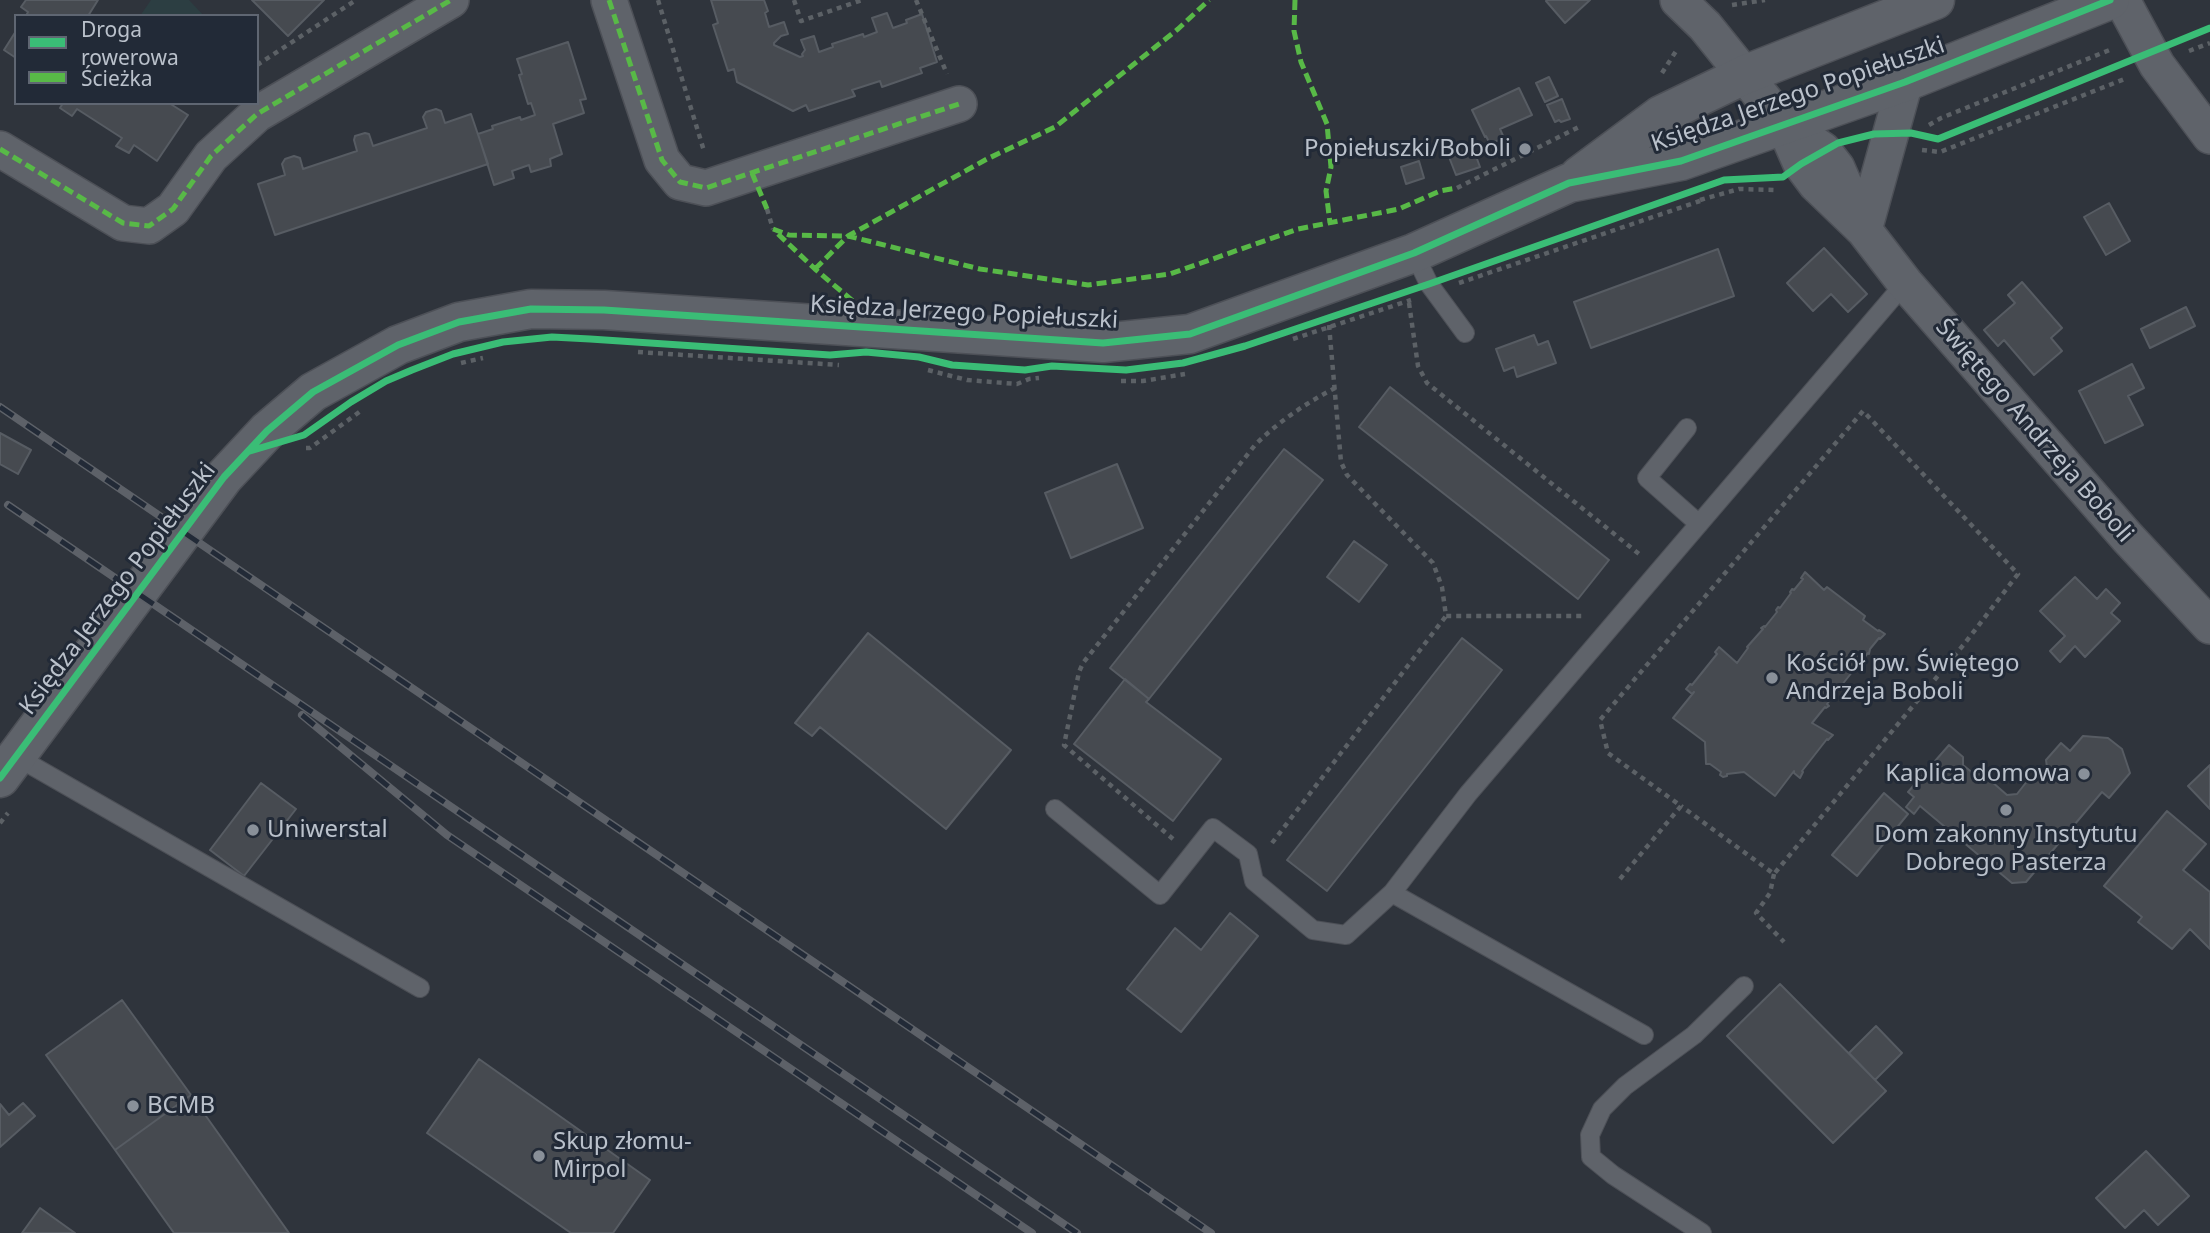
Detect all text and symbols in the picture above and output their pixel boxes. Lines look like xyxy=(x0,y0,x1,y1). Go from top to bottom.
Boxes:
legend xyxy=(14,14,259,105)
text: Droga rowerowa xyxy=(81,15,179,71)
street label: Księdza Jerzego Popiełuszki xyxy=(1647,31,1949,159)
text: Ścieżka xyxy=(81,64,153,92)
place label: Popiełuszki/Boboli xyxy=(1304,135,1511,163)
marker: Popiełuszki/Boboli xyxy=(1517,141,1533,157)
street label: Księdza Jerzego Popiełuszki xyxy=(809,291,1119,335)
street label: Świętego Andrzeja Boboli xyxy=(1929,313,2139,549)
street label: Księdza Jerzego Popiełuszki xyxy=(14,457,222,721)
place label: Kościół pw. Świętego Andrzeja Boboli xyxy=(1786,650,2020,706)
marker: Kościół pw. Świętego Andrzeja Boboli xyxy=(1764,670,1780,686)
place label: Kaplica domowa xyxy=(1885,760,2070,788)
marker: Kaplica domowa xyxy=(2076,766,2092,782)
marker: Dom zakonny Instytutu Dobrego Pasterza xyxy=(1998,802,2014,818)
place label: Uniwerstal xyxy=(267,816,388,844)
place label: Dom zakonny Instytutu Dobrego Pasterza xyxy=(1874,821,2138,877)
marker: Uniwerstal xyxy=(245,822,261,838)
place label: BCMB xyxy=(147,1092,215,1120)
marker: BCMB xyxy=(125,1098,141,1114)
place label: Skup złomu- Mirpol xyxy=(553,1128,692,1184)
marker: Skup złomu- Mirpol xyxy=(531,1148,547,1164)

